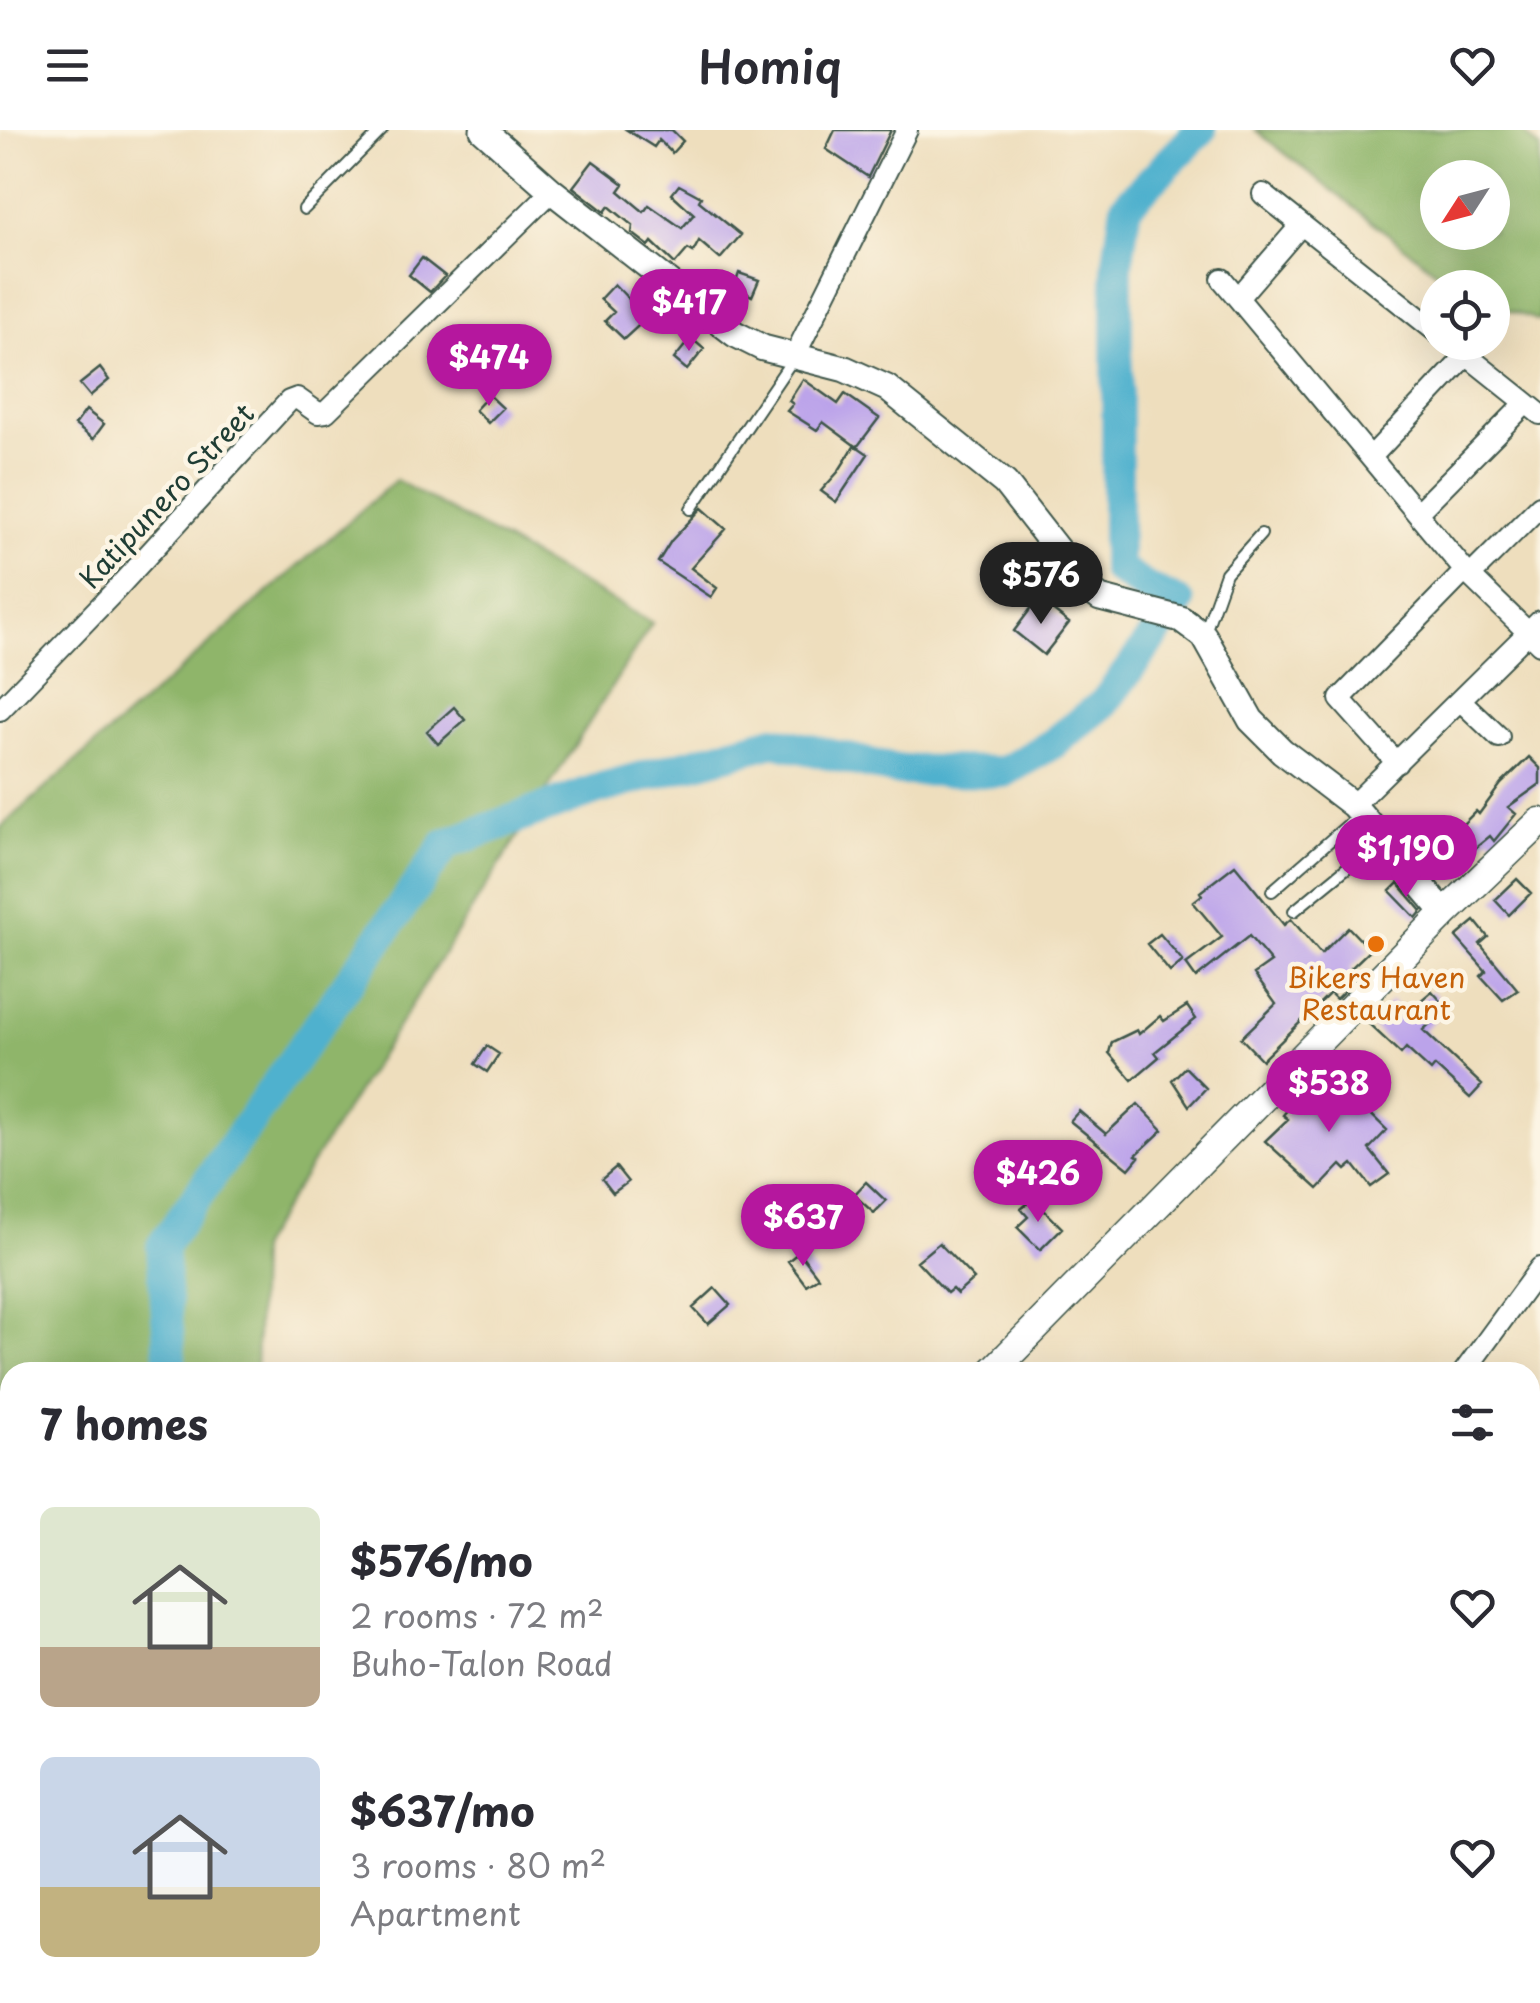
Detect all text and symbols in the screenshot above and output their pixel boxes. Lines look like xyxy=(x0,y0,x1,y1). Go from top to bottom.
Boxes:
text: Homiq xyxy=(698,31,842,99)
icon: menu xyxy=(40,38,95,93)
icon: heart xyxy=(1445,38,1500,93)
north arrow xyxy=(1420,160,1510,250)
map controls xyxy=(1420,160,1510,360)
pin: $417 xyxy=(630,269,748,354)
button: locate xyxy=(1420,270,1510,360)
text: $417 xyxy=(652,277,726,325)
pin: $474 xyxy=(430,324,548,409)
text: $474 xyxy=(449,332,529,380)
street label: Katipunero Street xyxy=(68,393,264,597)
pin: $576 xyxy=(982,542,1100,627)
text: $576 xyxy=(1002,550,1080,598)
pin: $1,190 xyxy=(1325,815,1487,900)
text: $1,190 xyxy=(1357,823,1455,871)
marker: Bikers Haven Restaurant xyxy=(1365,933,1387,955)
place label: Bikers Haven Restaurant xyxy=(1287,955,1465,1030)
pin: $538 xyxy=(1270,1050,1388,1135)
text: $538 xyxy=(1288,1058,1370,1106)
pin: $426 xyxy=(979,1140,1097,1225)
text: $426 xyxy=(996,1148,1080,1196)
pin: $637 xyxy=(744,1184,862,1269)
text: $637 xyxy=(763,1192,843,1240)
text: 7 homes xyxy=(40,1391,208,1454)
icon: filters xyxy=(1445,1395,1500,1450)
text: $576/mo xyxy=(350,1528,533,1591)
icon: home xyxy=(120,1547,240,1667)
icon: heart xyxy=(1445,1580,1500,1635)
text: 2 rooms · 72 m² xyxy=(350,1591,604,1639)
text: Buho-Talon Road xyxy=(350,1639,613,1687)
text: $637/mo xyxy=(350,1778,535,1841)
icon: home xyxy=(120,1797,240,1917)
icon: heart xyxy=(1445,1830,1500,1885)
text: 3 rooms · 80 m² xyxy=(350,1841,606,1889)
text: Apartment xyxy=(350,1889,521,1937)

